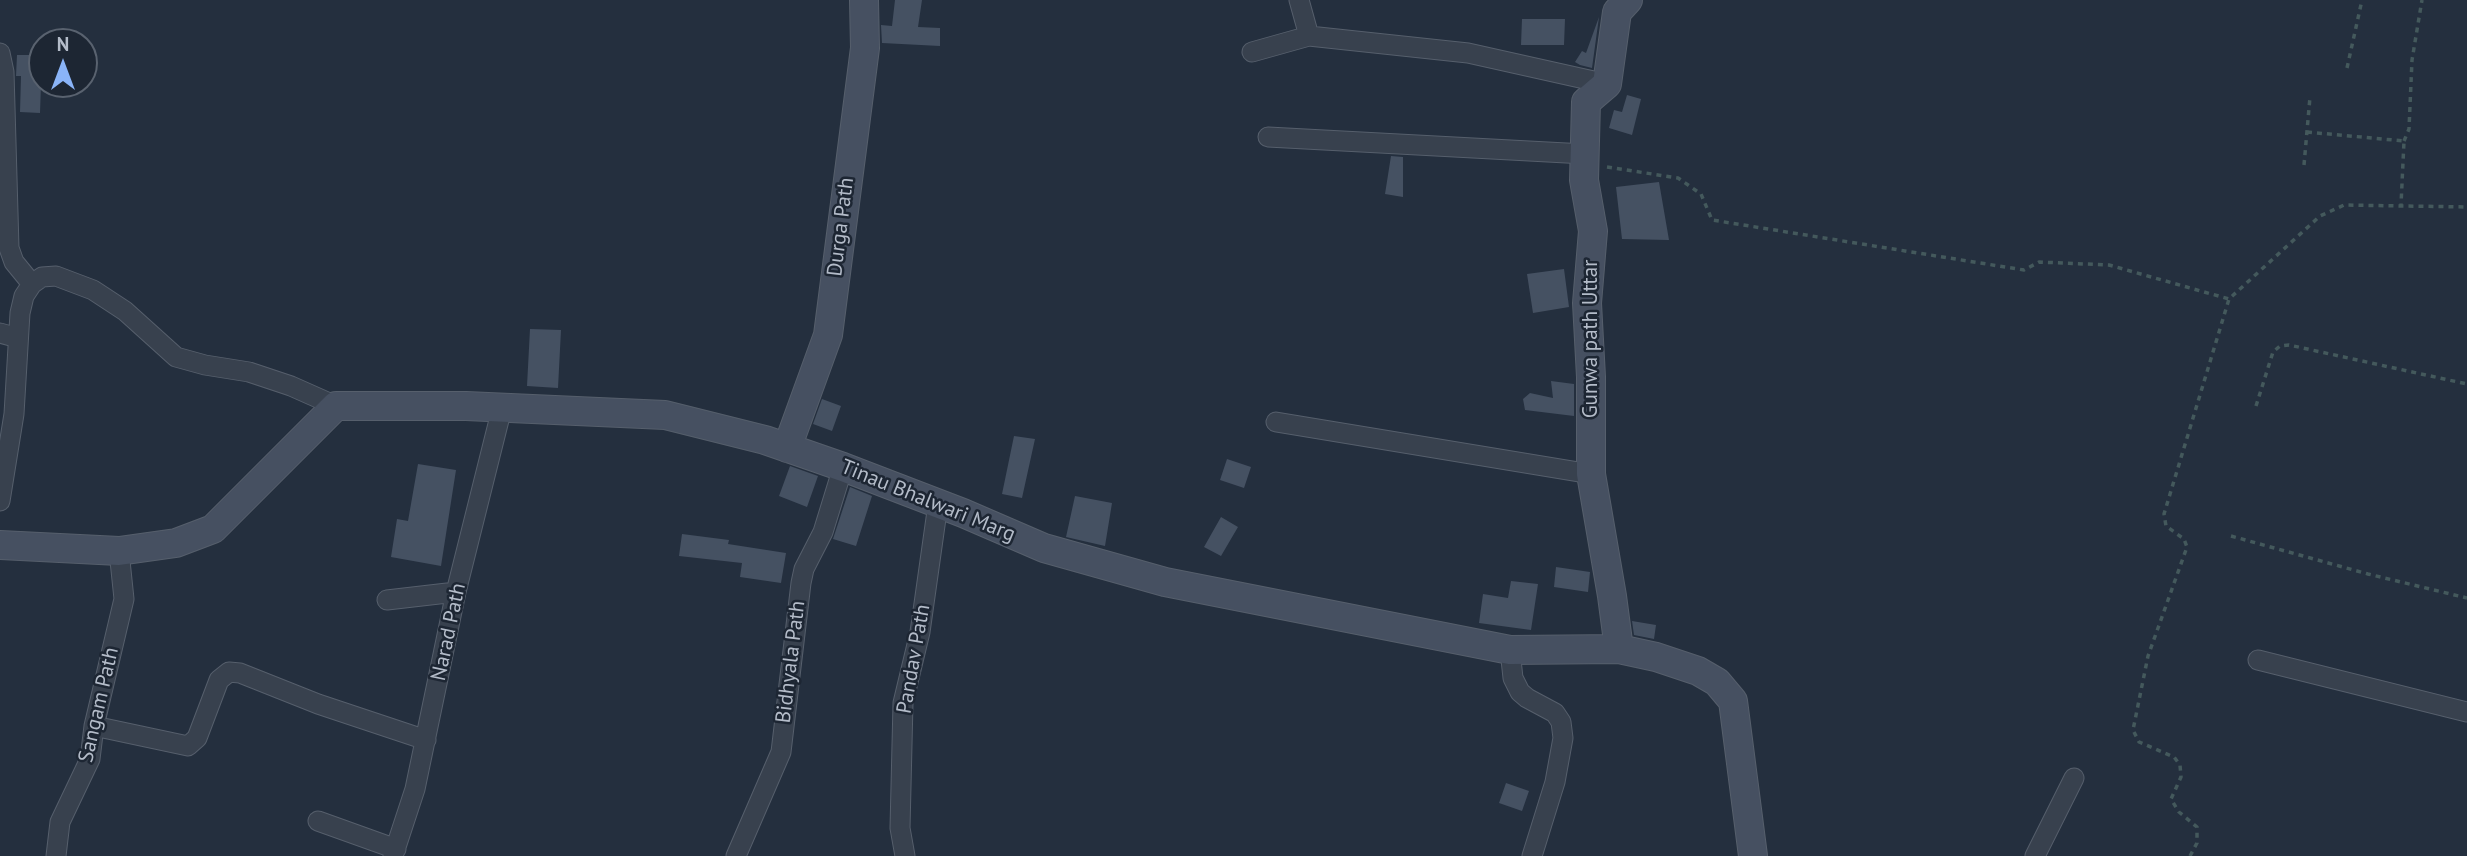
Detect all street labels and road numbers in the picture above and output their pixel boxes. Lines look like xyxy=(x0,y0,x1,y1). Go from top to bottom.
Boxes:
street label: Durga Path xyxy=(822,176,860,278)
street label: Gunwa path Uttar xyxy=(1578,260,1604,418)
street label: Tinau Bhalwari Marg xyxy=(837,454,1019,548)
street label: Narad Path xyxy=(426,581,472,683)
street label: Bidhyala Path xyxy=(771,599,811,725)
street label: Pandav Path xyxy=(892,602,936,716)
street label: Sangam Path xyxy=(74,645,124,765)

